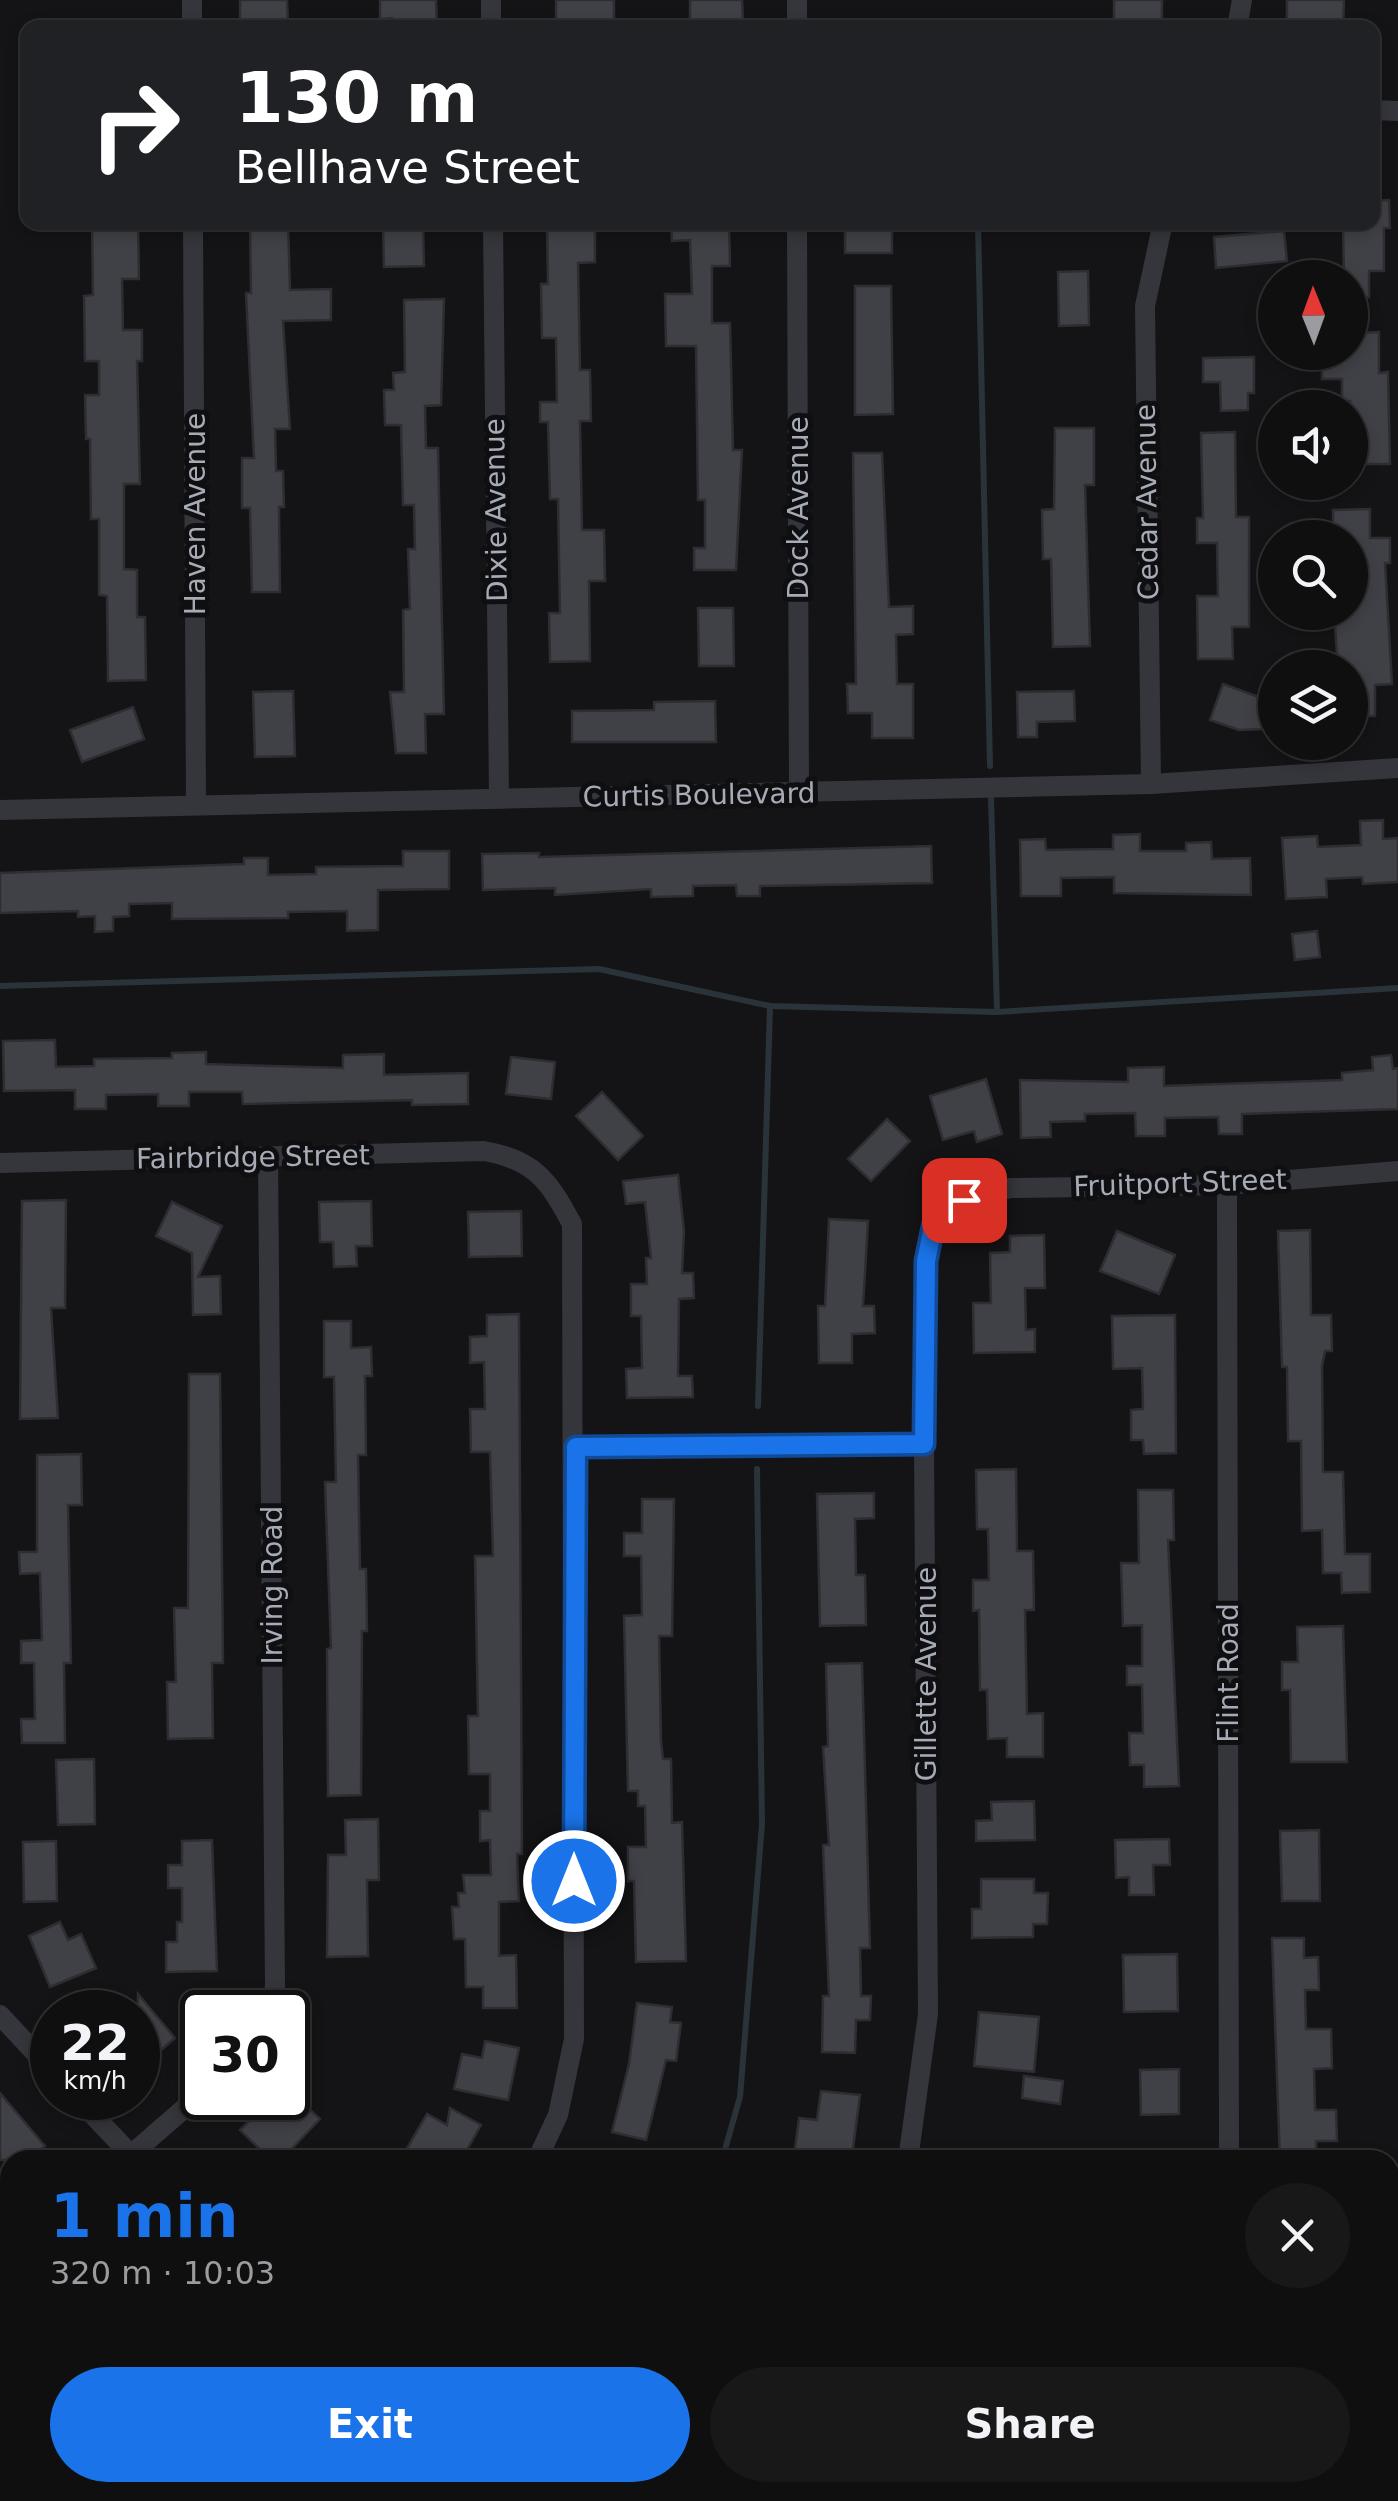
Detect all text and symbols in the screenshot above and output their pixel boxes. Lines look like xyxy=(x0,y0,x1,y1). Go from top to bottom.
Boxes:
text: 130 m xyxy=(235,57,478,139)
icon: right xyxy=(70,60,200,190)
text: Bellhave Street xyxy=(235,141,580,194)
north arrow xyxy=(1258,260,1368,370)
map controls xyxy=(1258,260,1368,760)
button: sound xyxy=(1258,390,1368,500)
street label: Cedar Avenue xyxy=(1129,404,1165,600)
street label: Haven Avenue xyxy=(179,413,212,615)
street label: Dock Avenue xyxy=(782,416,815,600)
street label: Dixie Avenue xyxy=(478,418,514,602)
button: search xyxy=(1258,520,1368,630)
button: layers xyxy=(1258,650,1368,760)
street label: Curtis Boulevard xyxy=(582,776,816,814)
street label: Fairbridge Street xyxy=(136,1138,370,1176)
pin xyxy=(922,1158,1007,1243)
street label: Fruitport Street xyxy=(1073,1163,1287,1203)
icon: arrive xyxy=(937,1173,992,1228)
street label: Irving Road xyxy=(256,1506,289,1664)
street label: Gillette Avenue xyxy=(910,1567,943,1781)
street label: Flint Road xyxy=(1212,1603,1245,1743)
position arrow xyxy=(522,1829,626,1933)
speed limit sign: 30 xyxy=(180,1990,310,2120)
text: 22 xyxy=(60,2014,130,2072)
text: km/h xyxy=(63,2066,127,2095)
text: 1 min xyxy=(50,2181,238,2251)
button: close xyxy=(1245,2183,1350,2288)
text: 320 m · 10:03 xyxy=(50,2254,275,2292)
button: Exit xyxy=(50,2367,690,2482)
button: Share xyxy=(710,2367,1350,2482)

